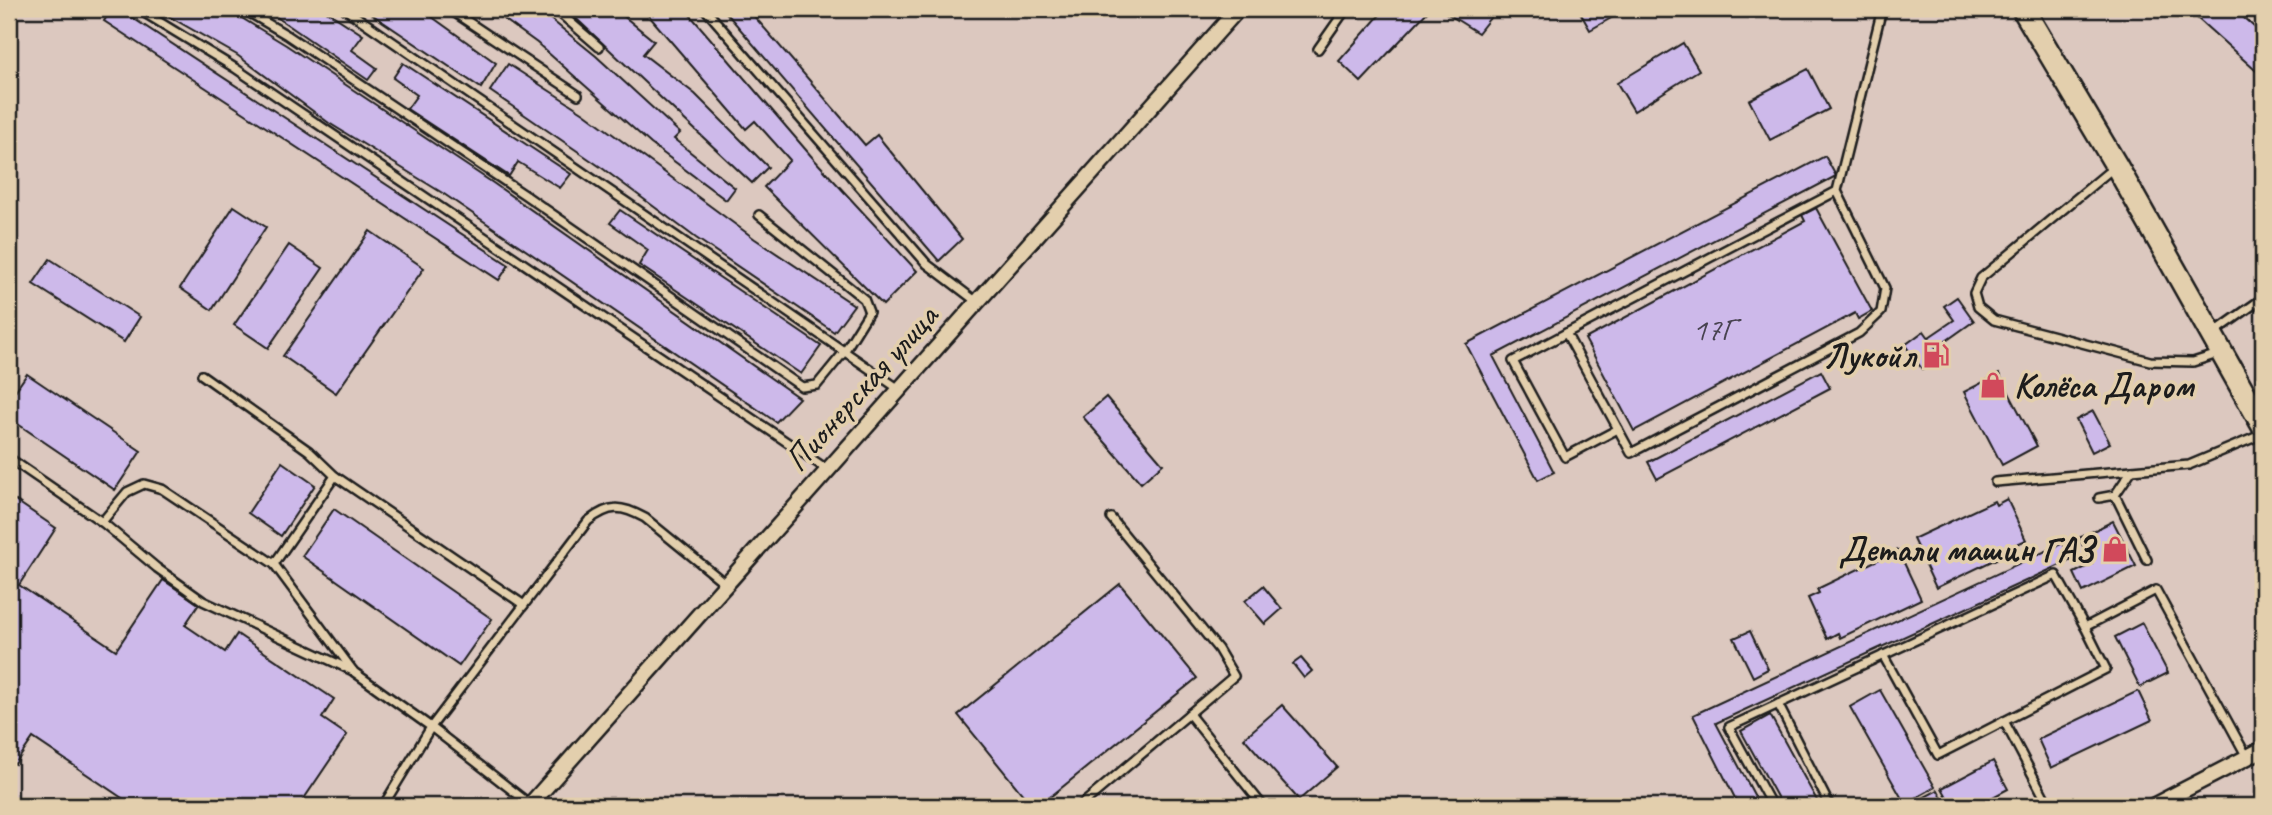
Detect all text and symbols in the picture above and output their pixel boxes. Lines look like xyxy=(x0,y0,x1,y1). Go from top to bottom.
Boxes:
street label: Пионерская улица xyxy=(774,294,949,481)
house number: 17Г xyxy=(1692,309,1742,350)
place label: Лукойл xyxy=(1824,333,1918,378)
fuel station icon: Лукойл xyxy=(1921,340,1951,370)
place label: Колёса Даром xyxy=(2014,363,2196,408)
shop icon: Колёса Даром xyxy=(1978,370,2008,400)
place label: Детали машин ГАЗ xyxy=(1839,527,2098,572)
shop icon: Детали машин ГАЗ xyxy=(2100,534,2130,564)

